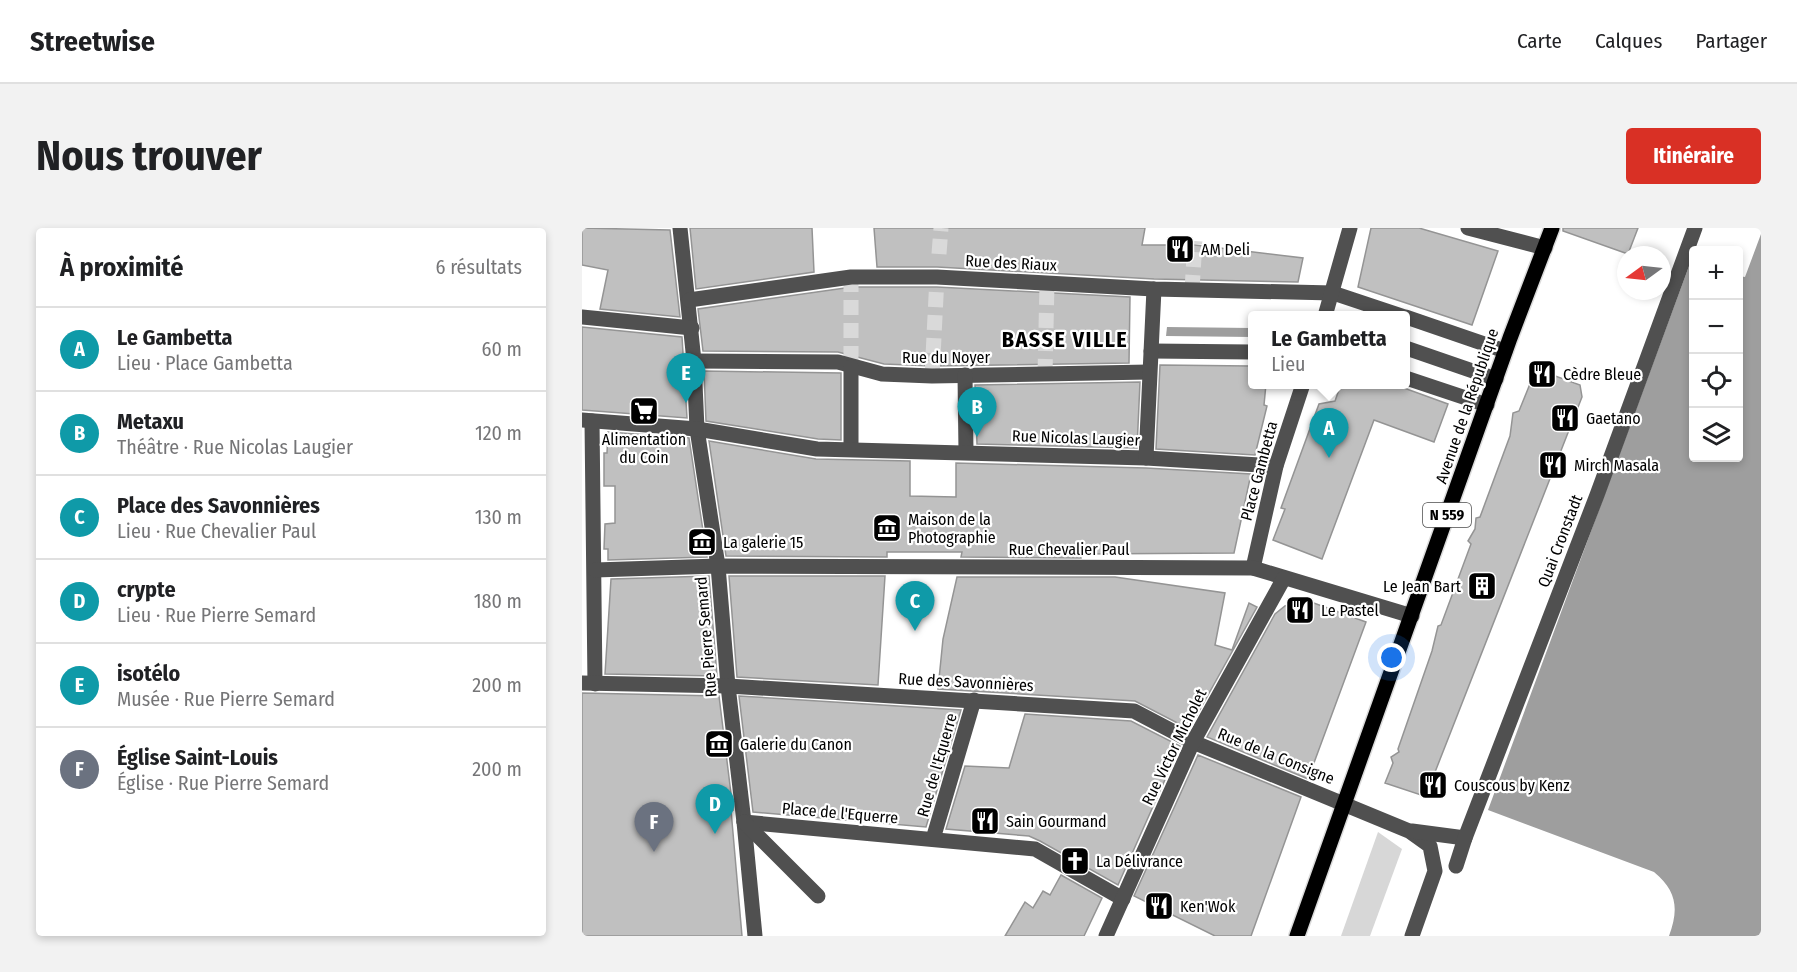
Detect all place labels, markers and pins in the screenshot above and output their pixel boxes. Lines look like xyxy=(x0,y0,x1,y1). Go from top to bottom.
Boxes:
restaurant icon: AM Deli xyxy=(1164,233,1196,265)
place label: AM Deli xyxy=(1201,240,1250,259)
pin: E xyxy=(666,354,706,403)
restaurant icon: Cèdre Bleue xyxy=(1526,358,1558,390)
place label: Cèdre Bleue xyxy=(1563,365,1641,384)
pin: B xyxy=(958,388,996,437)
supermarket icon: Alimentation du Coin xyxy=(628,395,660,427)
restaurant icon: Gaetano xyxy=(1549,402,1581,434)
pin: A xyxy=(1310,408,1348,458)
place label: Gaetano xyxy=(1586,409,1641,428)
place label: Alimentation du Coin xyxy=(602,430,686,467)
restaurant icon: Mirch Masala xyxy=(1537,449,1569,481)
place label: Mirch Masala xyxy=(1574,456,1659,475)
place label: Maison de la Photographie xyxy=(908,510,996,547)
museum icon: Maison de la Photographie xyxy=(871,512,903,544)
museum icon: La galerie 15 xyxy=(686,526,718,558)
place label: La galerie 15 xyxy=(723,533,803,552)
building icon: Le Jean Bart xyxy=(1466,570,1498,602)
place label: Le Jean Bart xyxy=(1383,577,1462,596)
pin: C xyxy=(896,582,934,631)
restaurant icon: Le Pastel xyxy=(1284,594,1316,626)
place label: Le Pastel xyxy=(1321,601,1379,620)
museum icon: Galerie du Canon xyxy=(703,728,735,760)
place label: Galerie du Canon xyxy=(740,735,852,754)
restaurant icon: Couscous by Kenz xyxy=(1417,769,1449,801)
place label: Couscous by Kenz xyxy=(1454,776,1570,795)
pin: D xyxy=(696,784,734,834)
pin: F xyxy=(634,802,674,852)
restaurant icon: Sain Gourmand xyxy=(969,805,1001,837)
place label: Sain Gourmand xyxy=(1006,812,1107,831)
church icon: La Délivrance xyxy=(1059,845,1091,877)
place label: La Délivrance xyxy=(1096,852,1183,871)
restaurant icon: Ken'Wok xyxy=(1143,890,1175,922)
place label: Ken'Wok xyxy=(1180,897,1236,916)

